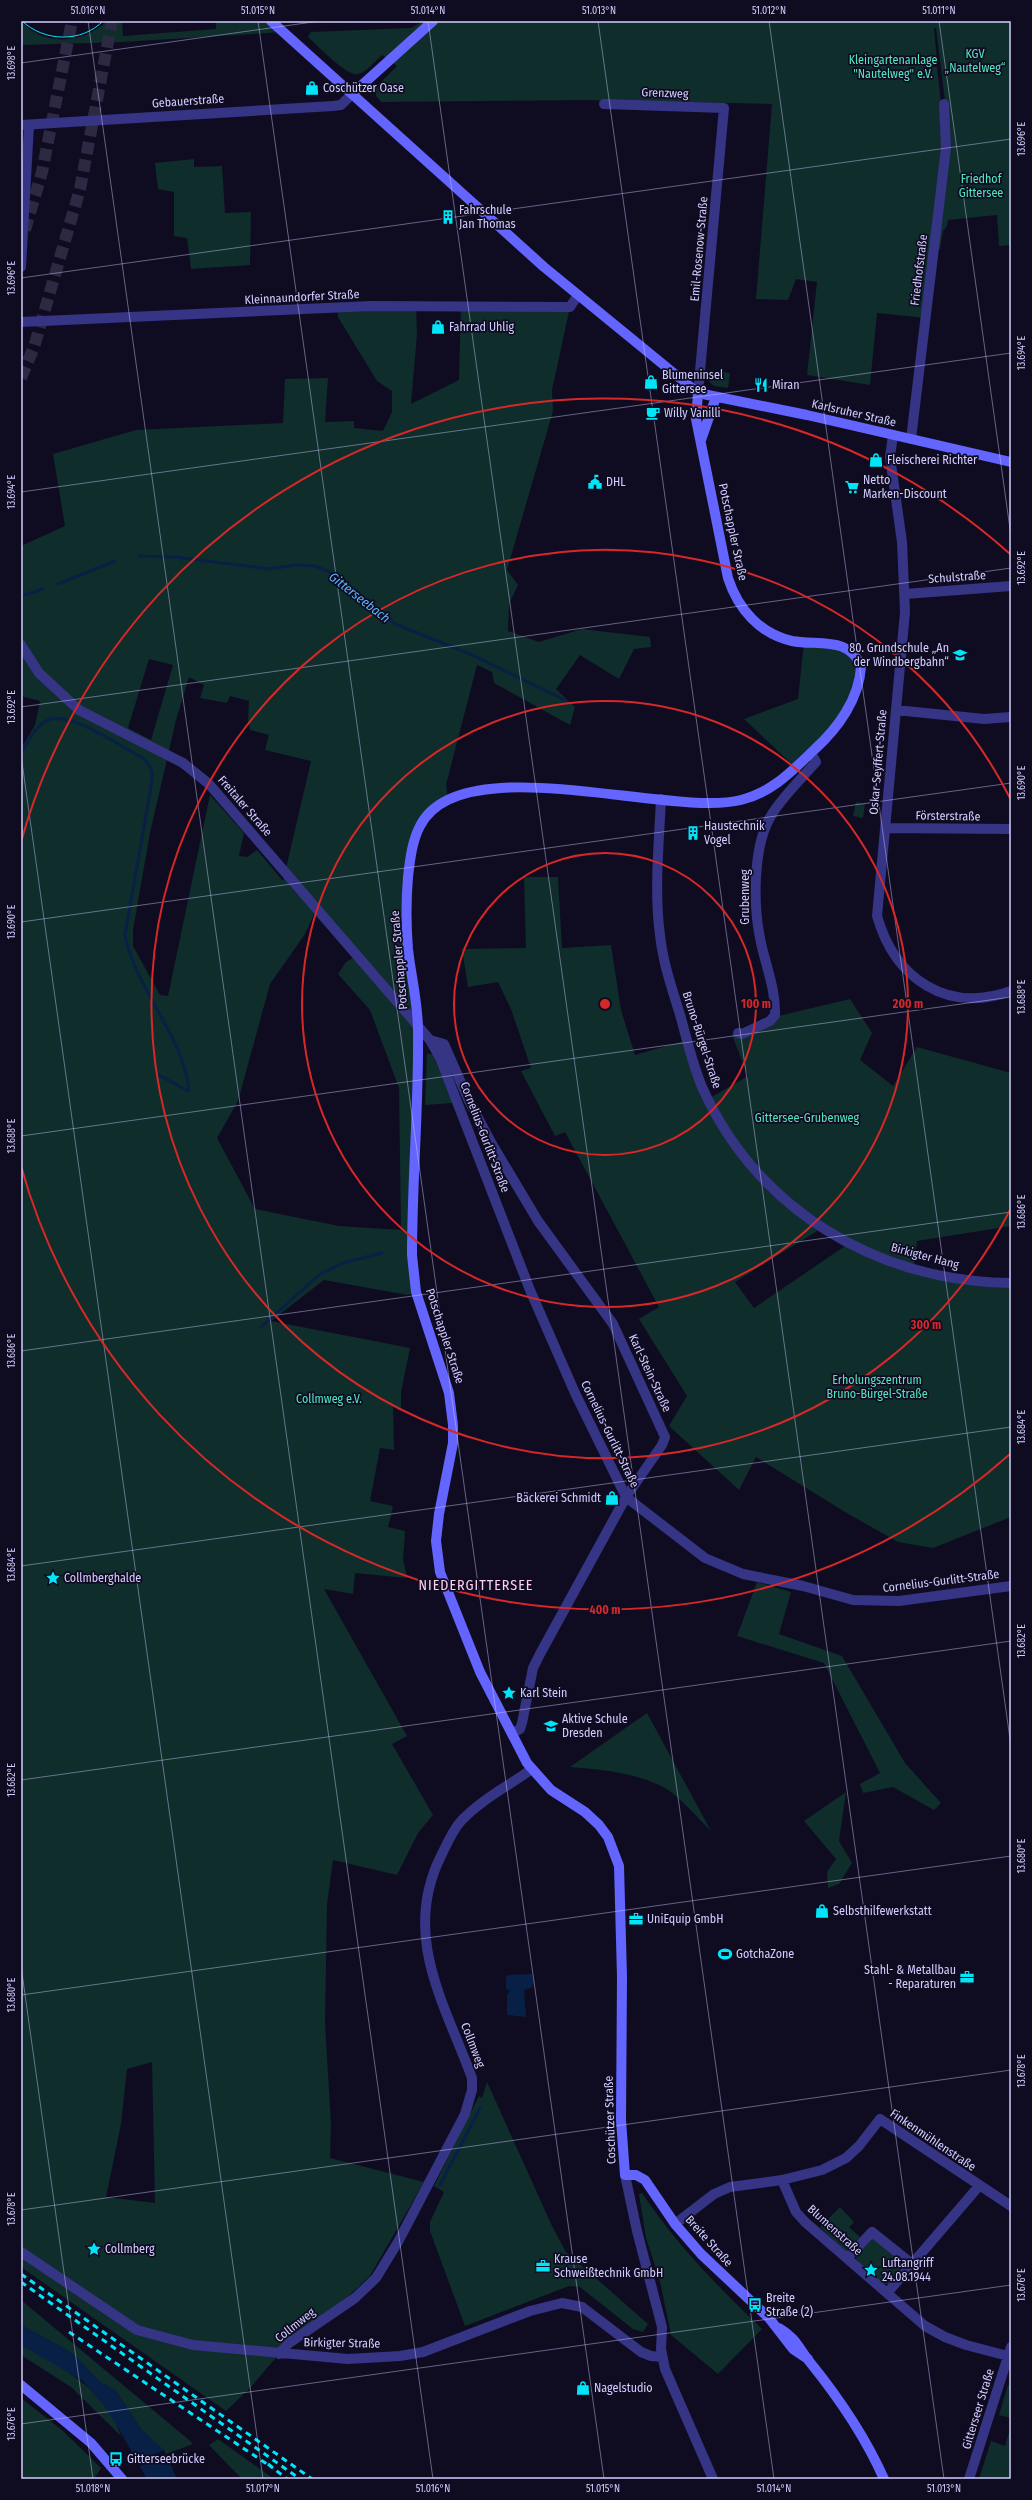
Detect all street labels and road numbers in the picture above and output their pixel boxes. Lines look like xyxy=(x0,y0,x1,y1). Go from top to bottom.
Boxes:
street label: Grenzweg xyxy=(641,85,689,101)
street label: Gebauerstraße xyxy=(151,91,225,111)
street label: Emil-Rosenow-Straße xyxy=(687,196,711,302)
street label: Friedhofstraße xyxy=(908,233,930,306)
street label: Kleinnaundorfer Straße xyxy=(244,287,360,307)
street label: Karlsruher Straße xyxy=(810,396,898,430)
street label: Potschappler Straße xyxy=(716,482,750,582)
street label: Schulstraße xyxy=(928,568,986,586)
street label: Oskar-Seyffert-Straße xyxy=(866,709,890,815)
street label: Freitaler Straße xyxy=(215,773,275,839)
street label: Försterstraße xyxy=(915,808,981,824)
street label: Grubenweg xyxy=(738,869,752,925)
street label: Potschappler Straße xyxy=(388,910,410,1010)
street label: Bruno-Bürgel-Straße xyxy=(680,990,724,1090)
street label: Cornelius-Gurlitt-Straße xyxy=(457,1080,513,1194)
street label: Birkigter Hang xyxy=(889,1240,961,1272)
street label: Potschappler Straße xyxy=(423,1287,467,1385)
street label: Karl-Stein-Straße xyxy=(626,1332,674,1414)
street label: Cornelius-Gurlitt-Straße xyxy=(578,1378,642,1490)
street label: Cornelius-Gurlitt-Straße xyxy=(882,1567,1000,1595)
street label: Collmweg xyxy=(458,2020,488,2070)
street label: Coschützer Straße xyxy=(601,2075,619,2164)
street label: Finkenmühlenstraße xyxy=(888,2106,979,2174)
street label: Blumenstraße xyxy=(805,2202,865,2258)
street label: Breite Straße xyxy=(682,2213,736,2269)
street label: Collmweg xyxy=(272,2305,318,2345)
street label: Birkigter Straße xyxy=(304,2335,381,2351)
street label: Gitterseer Straße xyxy=(959,2367,997,2451)

